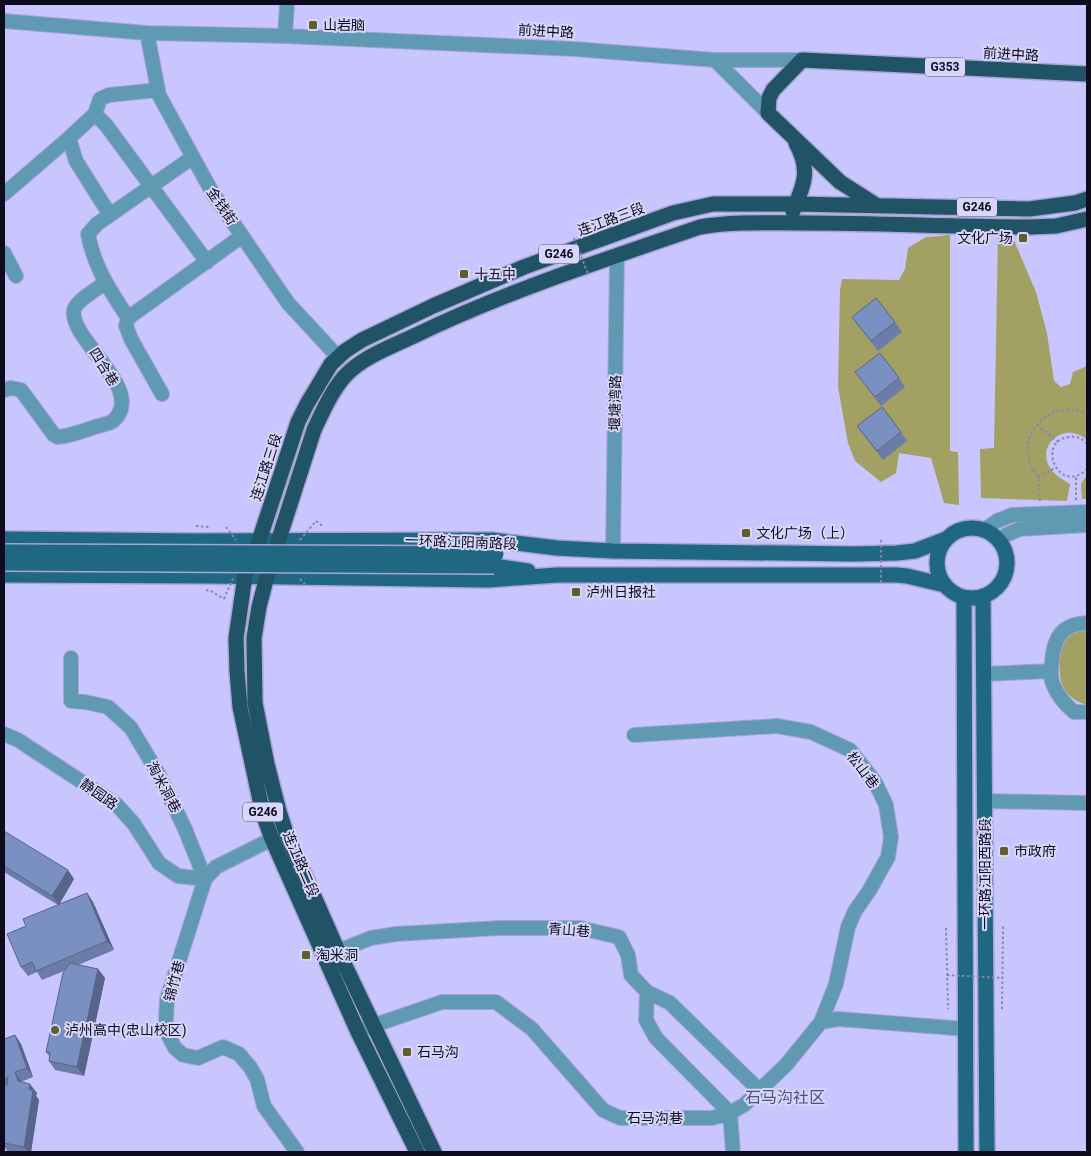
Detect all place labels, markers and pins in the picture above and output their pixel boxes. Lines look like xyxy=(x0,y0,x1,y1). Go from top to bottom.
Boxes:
place label: 山岩脑 xyxy=(323,17,365,33)
marker: 山岩脑 xyxy=(307,19,319,31)
place label: 文化广场 xyxy=(957,230,1013,246)
marker: 文化广场 xyxy=(1017,232,1029,244)
place label: 十五中 xyxy=(474,266,516,282)
marker: 十五中 xyxy=(458,268,470,280)
place label: 文化广场（上） xyxy=(756,525,854,541)
marker: 文化广场（上） xyxy=(740,527,752,539)
place label: 泸州日报社 xyxy=(586,584,656,600)
marker: 泸州日报社 xyxy=(570,586,582,598)
place label: 市政府 xyxy=(1014,843,1056,859)
marker: 市政府 xyxy=(998,845,1010,857)
place label: 淘米洞 xyxy=(316,947,358,963)
marker: 淘米洞 xyxy=(300,949,312,961)
place label: 泸州高中(忠山校区) xyxy=(65,1022,187,1039)
marker: 泸州高中(忠山校区) xyxy=(49,1024,61,1036)
place label: 石马沟 xyxy=(417,1044,459,1060)
marker: 石马沟 xyxy=(401,1046,413,1058)

